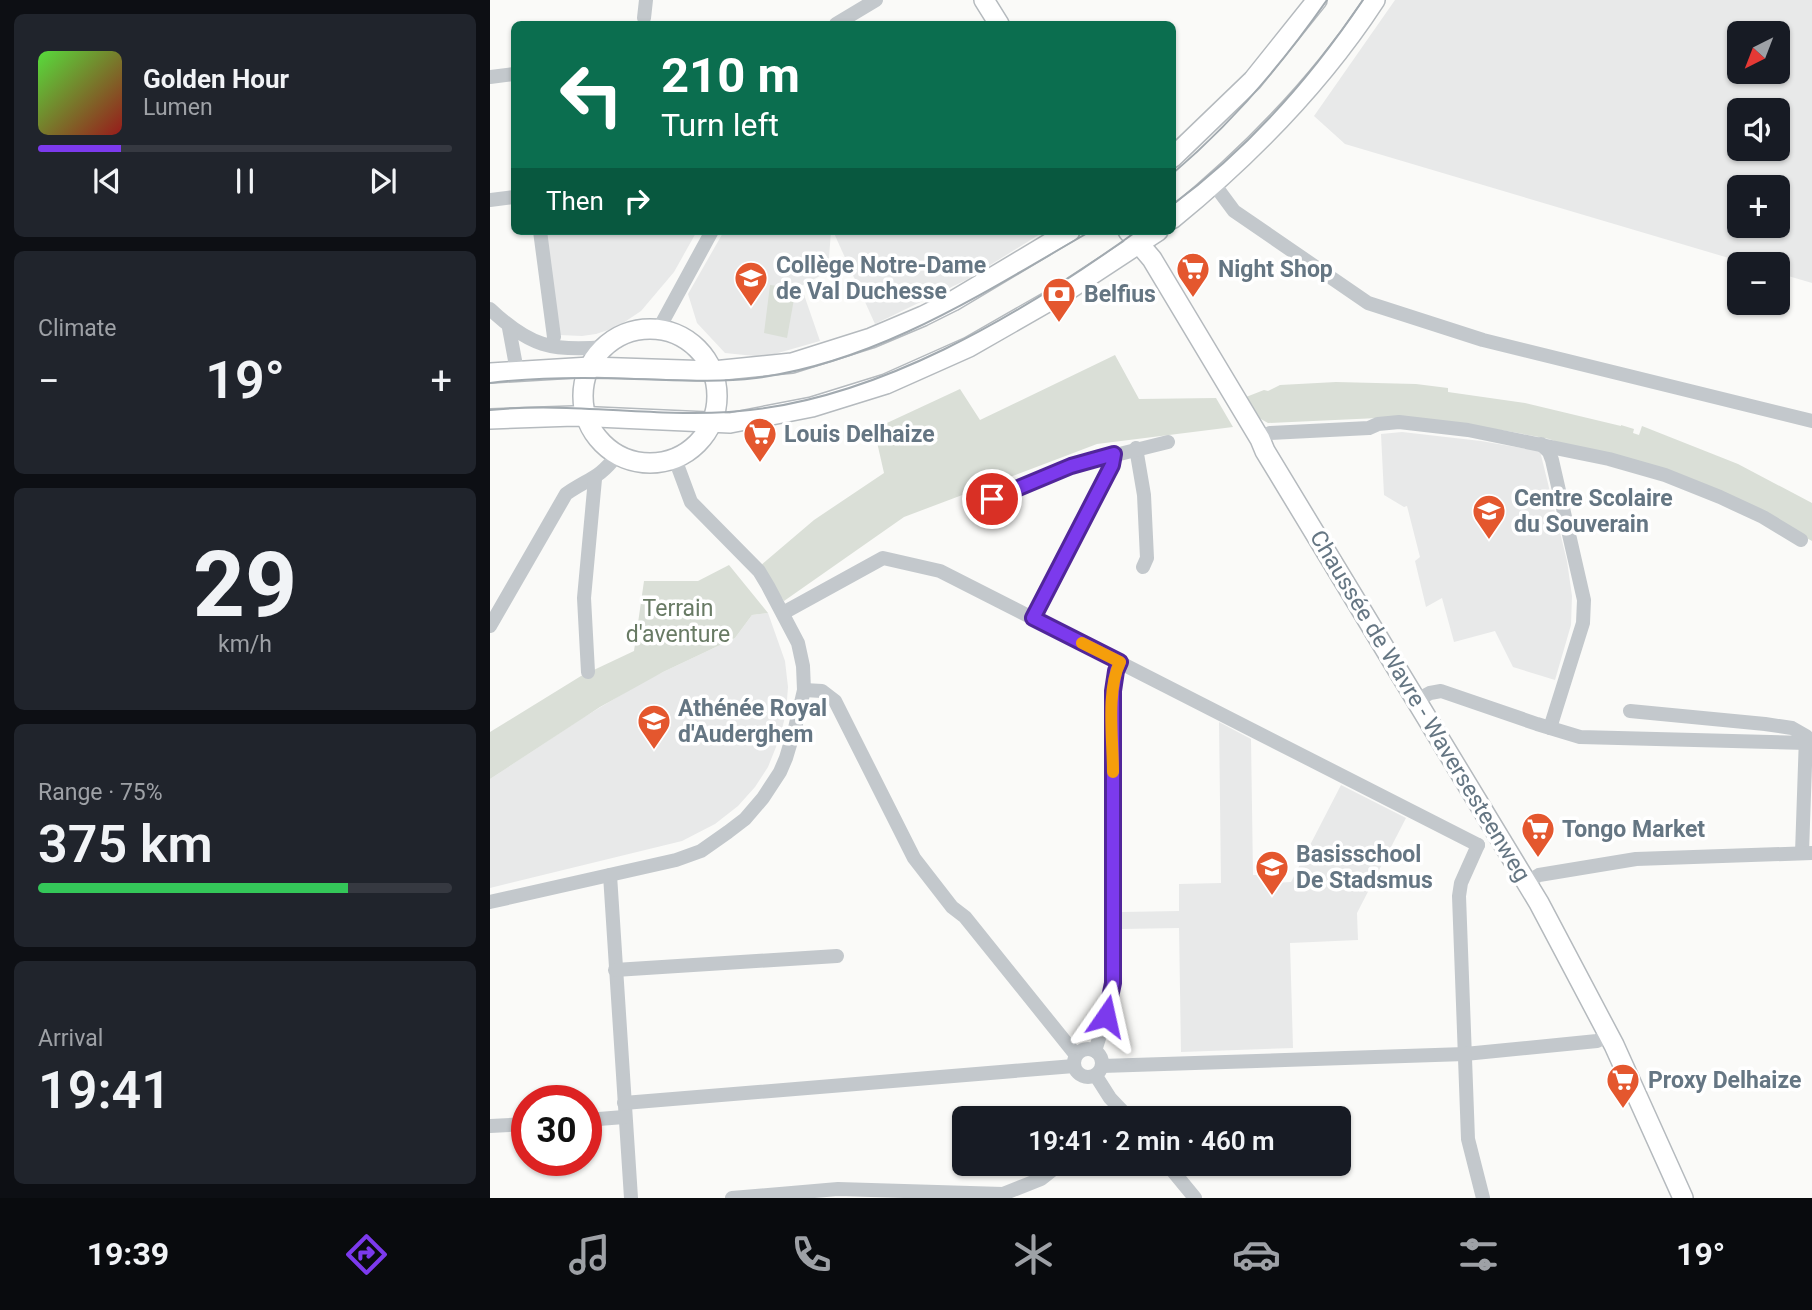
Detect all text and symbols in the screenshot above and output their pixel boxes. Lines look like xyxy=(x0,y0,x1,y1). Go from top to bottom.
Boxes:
north arrow xyxy=(1727,21,1790,84)
map controls xyxy=(1727,21,1790,315)
text: 210 m xyxy=(661,47,800,104)
icon: left xyxy=(546,49,637,140)
text: Golden Hour xyxy=(143,64,289,94)
text: Lumen xyxy=(143,94,213,121)
button: sound xyxy=(1727,98,1790,161)
text: Turn left xyxy=(661,106,779,144)
icon: previous xyxy=(88,162,126,200)
icon: pause xyxy=(226,162,264,200)
icon: next xyxy=(364,162,402,200)
button: + xyxy=(1727,175,1790,238)
icon: right xyxy=(618,182,656,220)
text: Then xyxy=(546,186,604,216)
supermarket icon: Night Shop xyxy=(1174,250,1212,299)
place label: Collège Notre-Dame de Val Duchesse xyxy=(776,252,986,305)
button: − xyxy=(1727,252,1790,315)
place label: Night Shop xyxy=(1218,256,1333,283)
school or university icon: Collège Notre-Dame de Val Duchesse xyxy=(732,259,770,308)
bank icon: Belfius xyxy=(1040,275,1078,324)
place label: Belfius xyxy=(1084,281,1156,308)
text: Climate xyxy=(38,315,117,342)
text: 19° xyxy=(205,350,285,411)
text: − xyxy=(38,359,60,403)
text: + xyxy=(430,359,452,403)
supermarket icon: Louis Delhaize xyxy=(741,415,779,464)
place label: Louis Delhaize xyxy=(784,421,935,448)
pin xyxy=(962,469,1022,529)
icon: arrive xyxy=(973,480,1011,518)
place label: Centre Scolaire du Souverain xyxy=(1514,485,1673,538)
school or university icon: Centre Scolaire du Souverain xyxy=(1470,492,1508,541)
street label: Chaussée de Wavre - Waversesteenweg xyxy=(1304,526,1536,886)
text: 29 xyxy=(193,532,297,638)
park label: Terrain d'aventure xyxy=(626,595,730,648)
text: km/h xyxy=(218,631,272,658)
place label: Athénée Royal d'Auderghem xyxy=(678,695,827,748)
school or university icon: Athénée Royal d'Auderghem xyxy=(635,702,673,751)
text: Range · 75% xyxy=(38,779,163,806)
supermarket icon: Tongo Market xyxy=(1519,810,1557,859)
text: 375 km xyxy=(38,814,213,875)
place label: Tongo Market xyxy=(1562,816,1705,843)
place label: Basisschool De Stadsmus xyxy=(1296,841,1433,894)
school or university icon: Basisschool De Stadsmus xyxy=(1253,848,1291,897)
position arrow xyxy=(1069,979,1143,1053)
text: Arrival xyxy=(38,1025,103,1052)
text: 19:41 xyxy=(38,1060,171,1121)
supermarket icon: Proxy Delhaize xyxy=(1604,1061,1642,1110)
place label: Proxy Delhaize xyxy=(1648,1067,1801,1094)
speed limit sign: 30 xyxy=(511,1085,602,1176)
text: 19:41 · 2 min · 460 m xyxy=(1028,1126,1275,1156)
icon: directions xyxy=(342,1230,391,1279)
icon: music xyxy=(565,1230,614,1279)
icon: phone xyxy=(787,1230,836,1279)
icon: climate xyxy=(1009,1230,1058,1279)
icon: car xyxy=(1232,1230,1281,1279)
icon: filters xyxy=(1454,1230,1503,1279)
text: 19:39 xyxy=(87,1235,169,1273)
text: 19° xyxy=(1676,1235,1725,1273)

